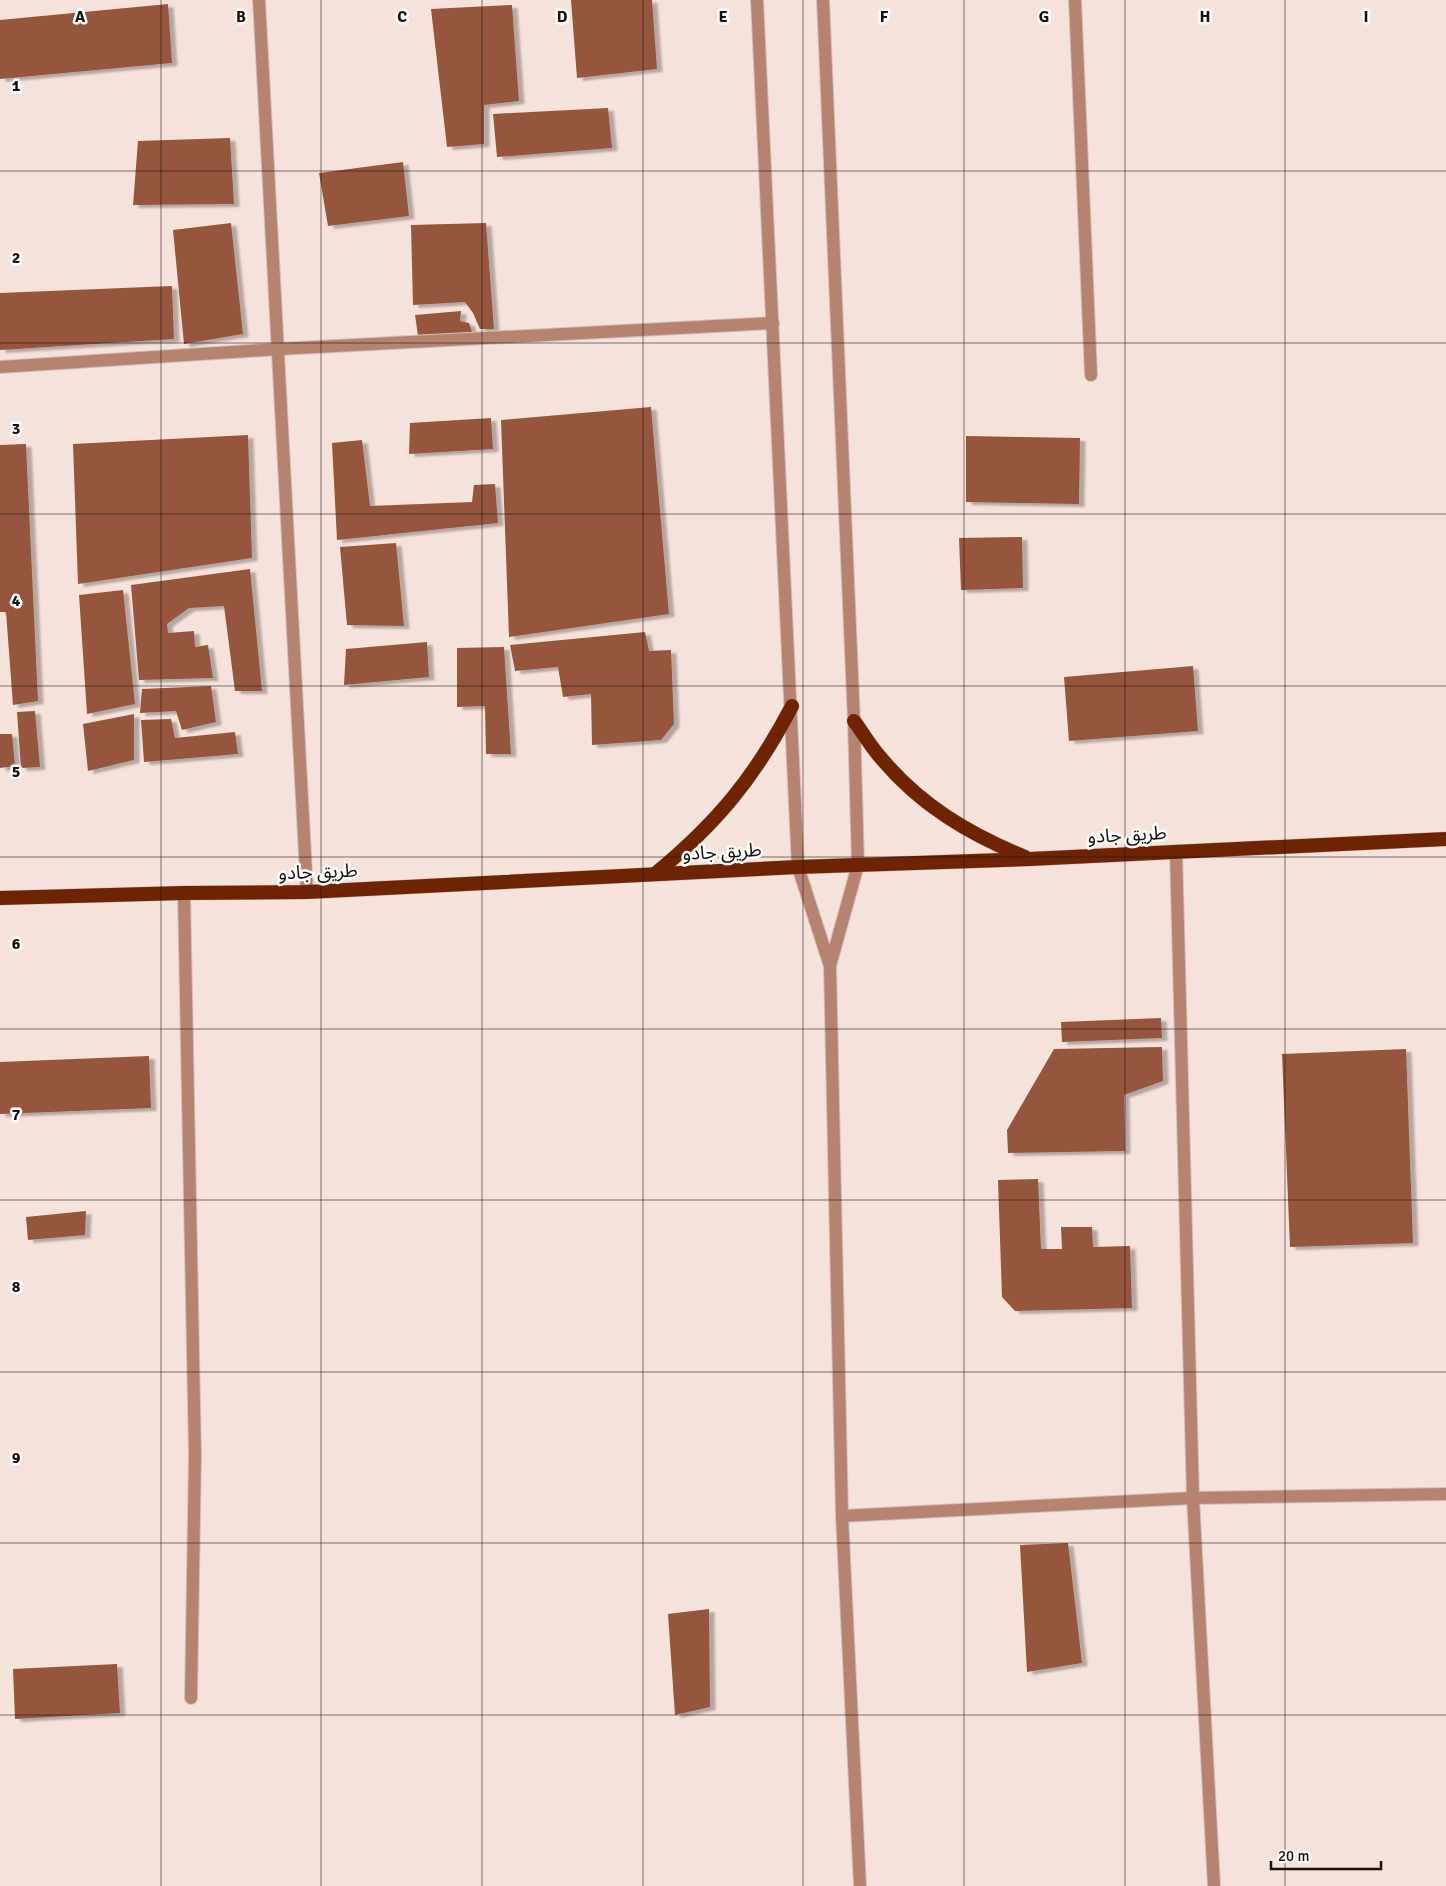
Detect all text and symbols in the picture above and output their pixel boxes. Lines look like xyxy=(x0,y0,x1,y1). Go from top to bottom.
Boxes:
text: A xyxy=(75,7,86,27)
text: B xyxy=(236,7,246,27)
text: C xyxy=(397,7,407,27)
text: D xyxy=(557,7,568,27)
text: E xyxy=(718,7,728,27)
text: F xyxy=(880,7,889,27)
text: G xyxy=(1039,7,1049,27)
text: H xyxy=(1200,7,1210,27)
text: I xyxy=(1363,7,1369,27)
text: 1 xyxy=(12,76,21,96)
text: 2 xyxy=(12,248,20,268)
text: 3 xyxy=(12,419,20,439)
text: 4 xyxy=(12,591,21,611)
text: 5 xyxy=(12,762,20,782)
street label: طريق جادو xyxy=(1087,821,1167,849)
street label: طريق جادو xyxy=(682,838,762,866)
street label: طريق جادو xyxy=(278,859,358,885)
text: 6 xyxy=(12,934,21,954)
text: 7 xyxy=(12,1105,21,1125)
text: 8 xyxy=(12,1277,21,1297)
text: 9 xyxy=(12,1448,21,1468)
scale bar xyxy=(1271,1838,1381,1870)
text: 20 m xyxy=(1278,1847,1309,1865)

